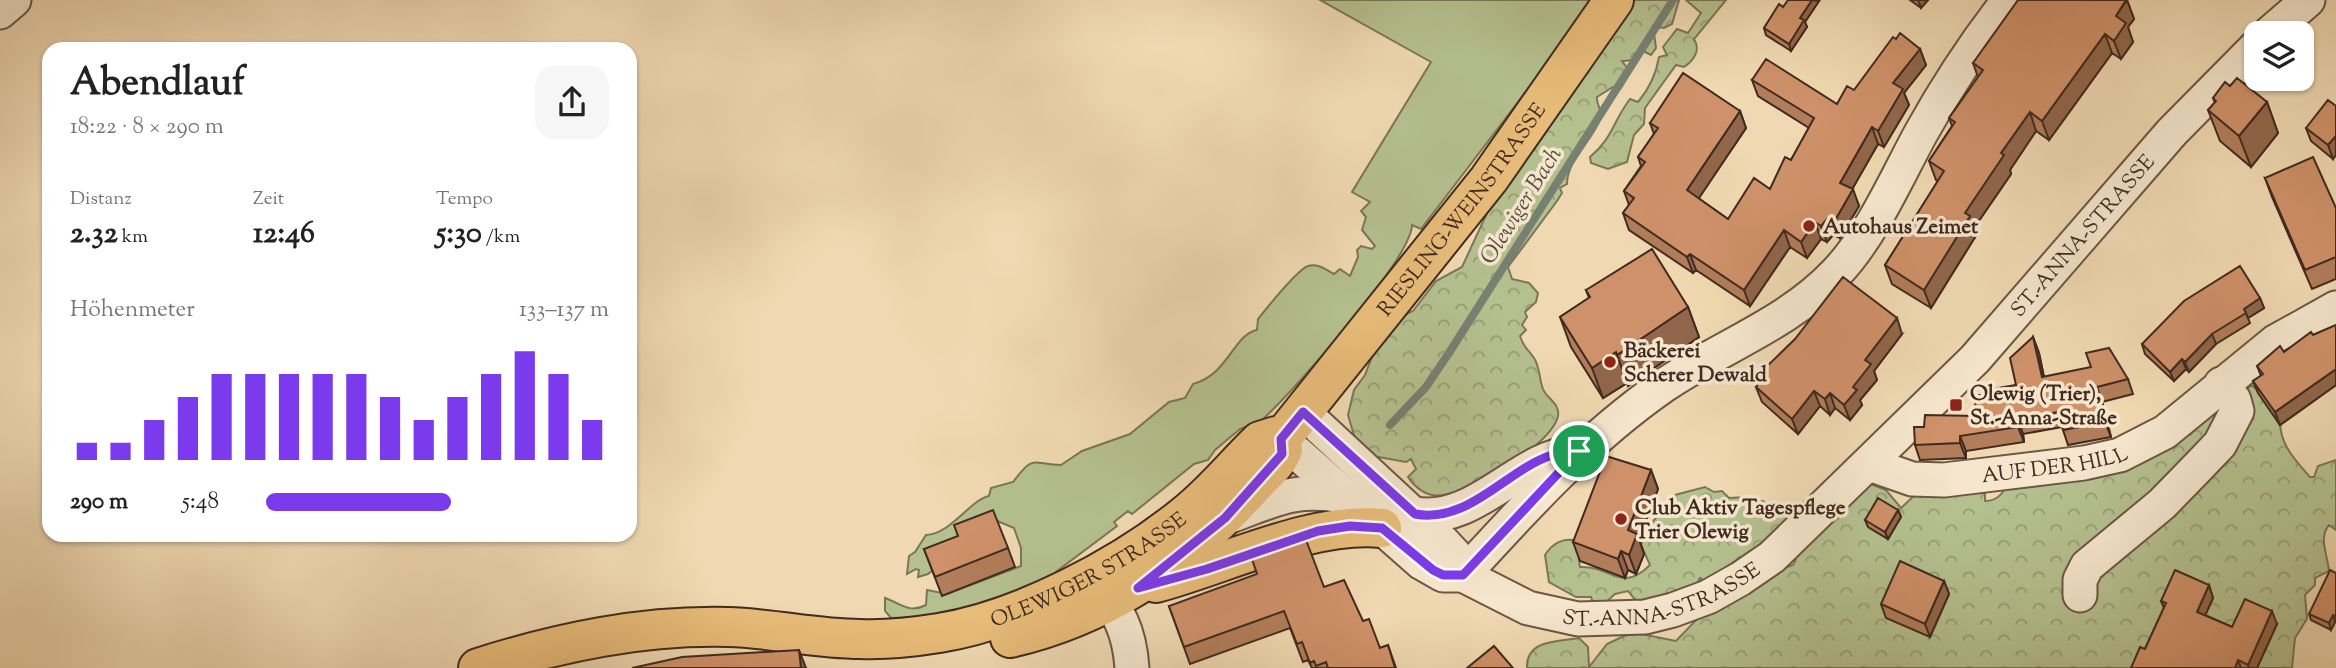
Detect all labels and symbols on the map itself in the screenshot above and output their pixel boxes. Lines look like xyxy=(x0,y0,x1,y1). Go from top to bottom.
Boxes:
street label: RIESLING-WEINSTRASSE xyxy=(1371,98,1555,324)
water label: Olewiger Bach xyxy=(1473,141,1571,271)
street label: ST.-ANNA-STRASSE xyxy=(2005,149,2163,325)
place label: Autohaus Zeimet xyxy=(1823,213,1979,243)
marker: Autohaus Zeimet xyxy=(1801,218,1817,234)
place label: Bäckerei Scherer Dewald xyxy=(1624,337,1767,391)
marker: Bäckerei Scherer Dewald xyxy=(1602,354,1618,370)
place label: Olewig (Trier), St.-Anna-Straße xyxy=(1970,380,2117,434)
marker: Olewig (Trier), St.-Anna-Straße xyxy=(1948,397,1964,413)
pin xyxy=(1549,421,1609,481)
street label: AUF DER HILL xyxy=(1980,440,2134,492)
place label: Club Aktiv Tagespflege Trier Olewig xyxy=(1635,494,1846,548)
street label: OLEWIGER STRASSE xyxy=(987,506,1194,636)
marker: Club Aktiv Tagespflege Trier Olewig xyxy=(1613,511,1629,527)
street label: ST.-ANNA-STRASSE xyxy=(1559,556,1767,636)

